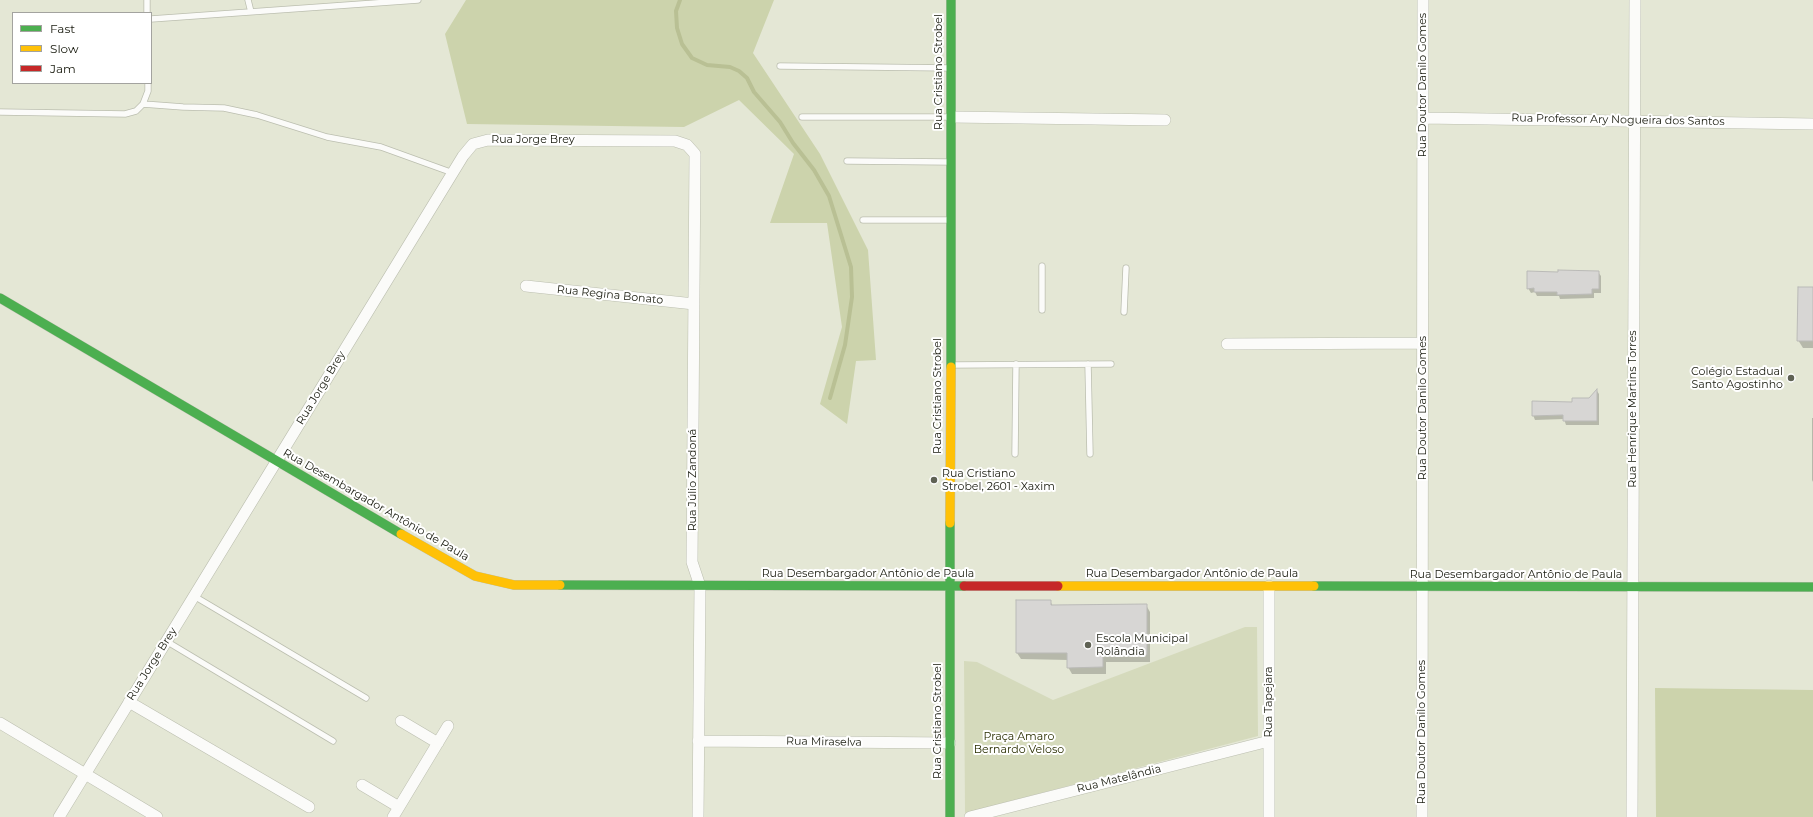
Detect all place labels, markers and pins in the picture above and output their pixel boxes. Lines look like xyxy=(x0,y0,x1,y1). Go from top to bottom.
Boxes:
place label: Colégio Estadual Santo Agostinho xyxy=(1691,365,1783,391)
marker: Colégio Estadual Santo Agostinho xyxy=(1786,373,1796,383)
place label: Rua Cristiano Strobel, 2601 - Xaxim xyxy=(942,467,1055,493)
marker: Rua Cristiano Strobel, 2601 - Xaxim xyxy=(929,475,939,485)
place label: Escola Municipal Rolândia xyxy=(1096,632,1188,658)
marker: Escola Municipal Rolândia xyxy=(1083,640,1093,650)

